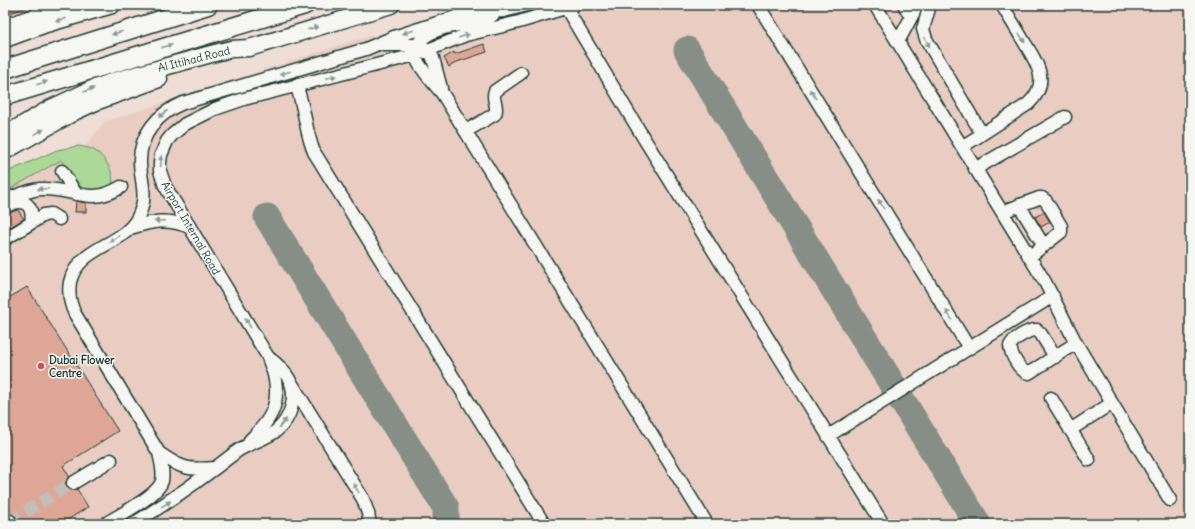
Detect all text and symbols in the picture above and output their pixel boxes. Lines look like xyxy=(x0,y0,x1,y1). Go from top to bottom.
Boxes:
one-way arrow xyxy=(55,17,67,23)
one-way arrow xyxy=(307,25,319,31)
one-way arrow xyxy=(402,29,414,35)
one-way arrow xyxy=(111,30,123,36)
one-way arrow xyxy=(1018,32,1025,44)
one-way arrow xyxy=(459,33,471,39)
one-way arrow xyxy=(924,36,931,48)
street label: Al Ittihad Road xyxy=(156,43,232,75)
one-way arrow xyxy=(161,43,173,49)
one-way arrow xyxy=(279,70,291,76)
one-way arrow xyxy=(324,73,337,79)
one-way arrow xyxy=(36,80,48,86)
one-way arrow xyxy=(83,87,95,93)
one-way arrow xyxy=(809,88,816,99)
one-way arrow xyxy=(157,110,168,119)
one-way arrow xyxy=(33,128,45,135)
one-way arrow xyxy=(157,155,164,167)
street label: Airport Internal Road xyxy=(158,179,224,278)
one-way arrow xyxy=(37,186,49,193)
one-way arrow xyxy=(877,198,884,210)
one-way arrow xyxy=(154,218,166,225)
one-way arrow xyxy=(109,235,119,243)
one-way arrow xyxy=(945,309,952,321)
one-way arrow xyxy=(244,317,251,329)
place label: Dubai Flower Centre xyxy=(49,353,115,380)
marker: Dubai Flower Centre xyxy=(36,361,46,371)
one-way arrow xyxy=(279,417,288,428)
one-way arrow xyxy=(353,482,360,494)
one-way arrow xyxy=(160,500,172,507)

